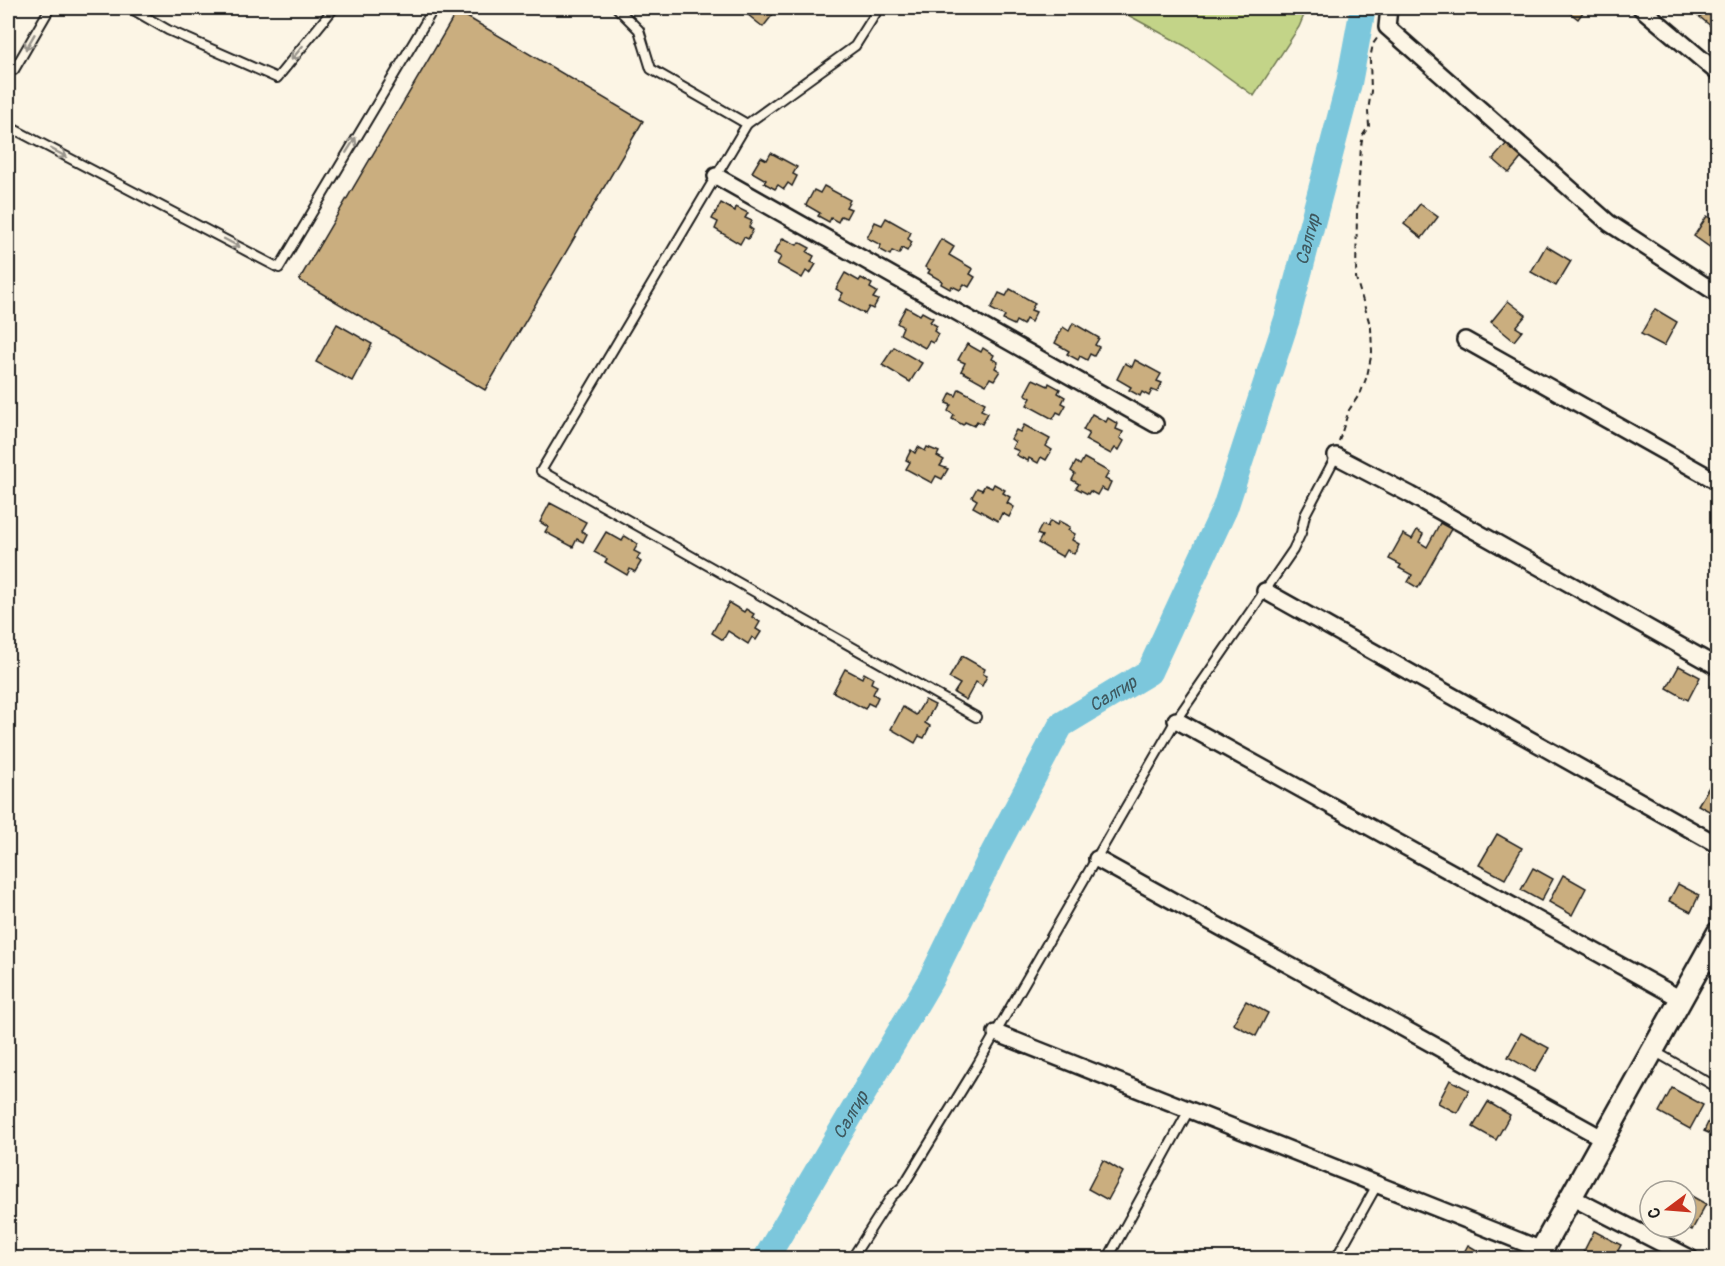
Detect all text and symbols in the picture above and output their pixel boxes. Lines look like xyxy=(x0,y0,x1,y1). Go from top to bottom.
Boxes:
one-way arrow xyxy=(24,33,36,50)
one-way arrow xyxy=(291,45,304,61)
one-way arrow xyxy=(346,137,358,154)
one-way arrow xyxy=(50,148,68,159)
water label: Салгир xyxy=(1290,210,1326,267)
one-way arrow xyxy=(223,237,240,249)
water label: Салгир xyxy=(1085,670,1142,717)
water label: Салгир xyxy=(827,1086,874,1143)
north arrow xyxy=(1638,1179,1698,1239)
text: С xyxy=(1644,1205,1666,1220)

